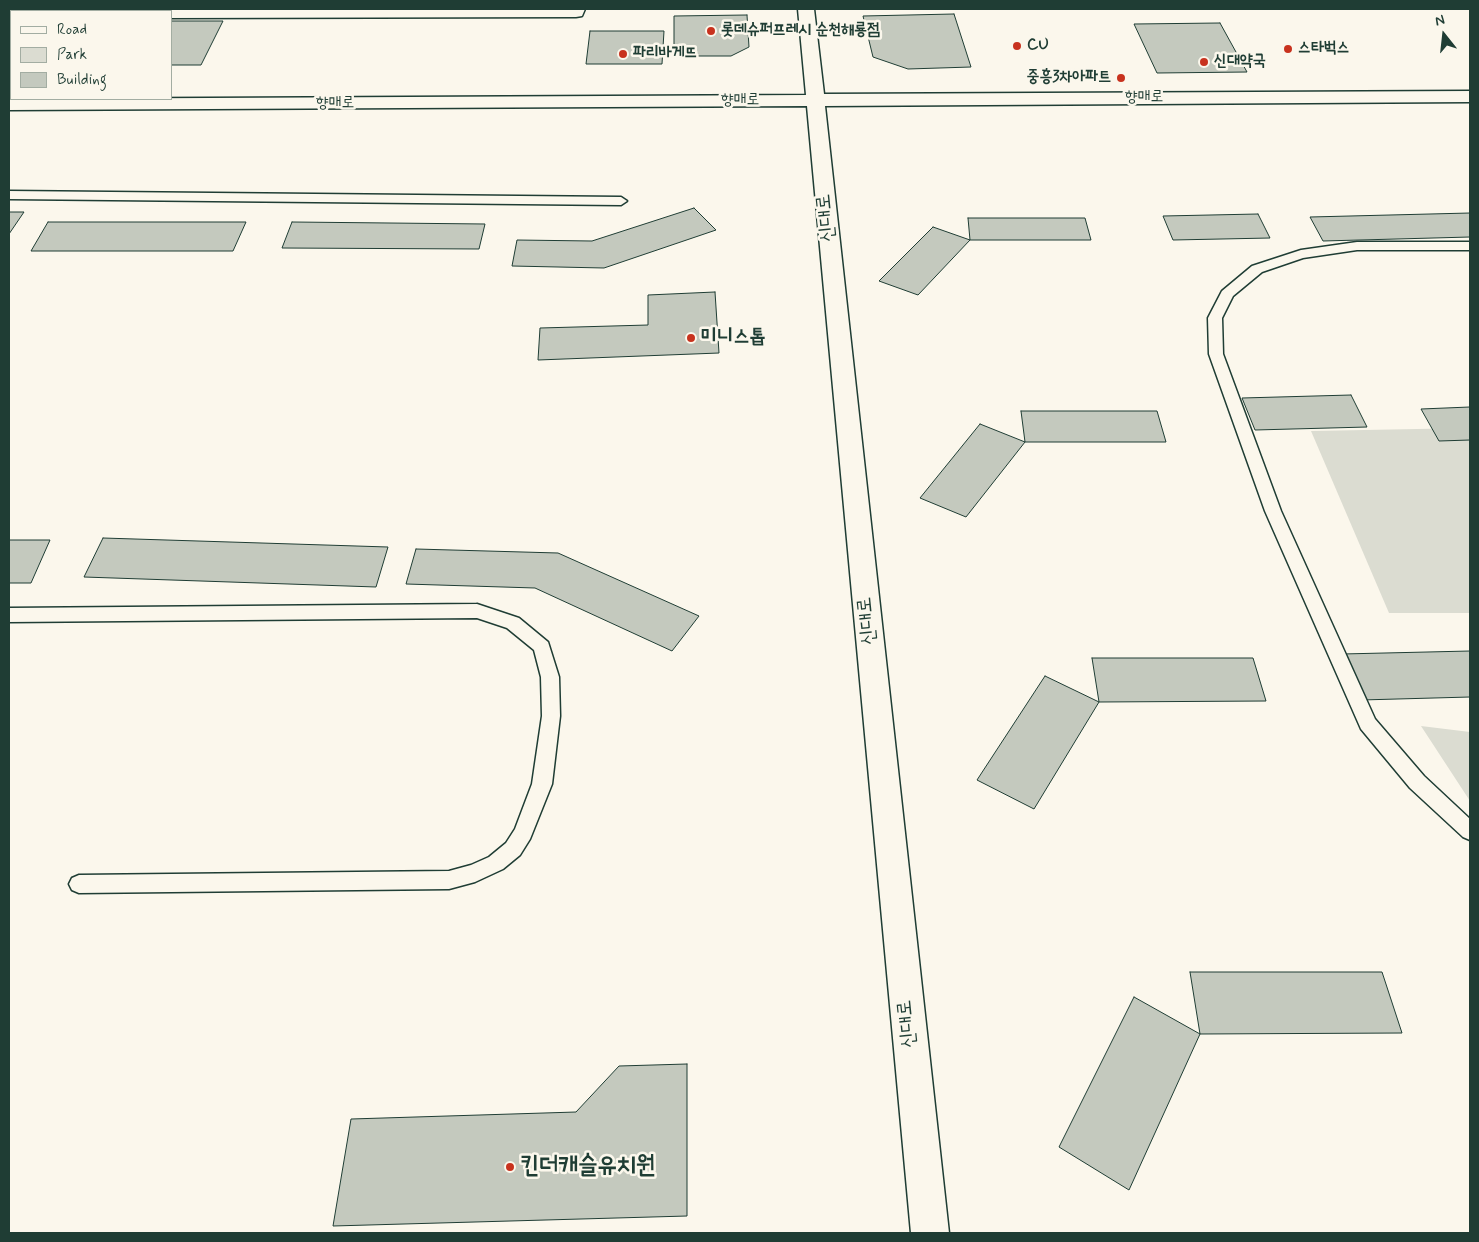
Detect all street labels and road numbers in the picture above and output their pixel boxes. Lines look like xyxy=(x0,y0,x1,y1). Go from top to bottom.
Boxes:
street label: 향매로 xyxy=(1125,88,1163,108)
street label: 향매로 xyxy=(721,91,759,111)
street label: 향매로 xyxy=(316,94,354,114)
street label: 신대로 xyxy=(813,193,841,243)
street label: 신대로 xyxy=(854,596,882,646)
street label: 신대로 xyxy=(894,999,922,1049)

